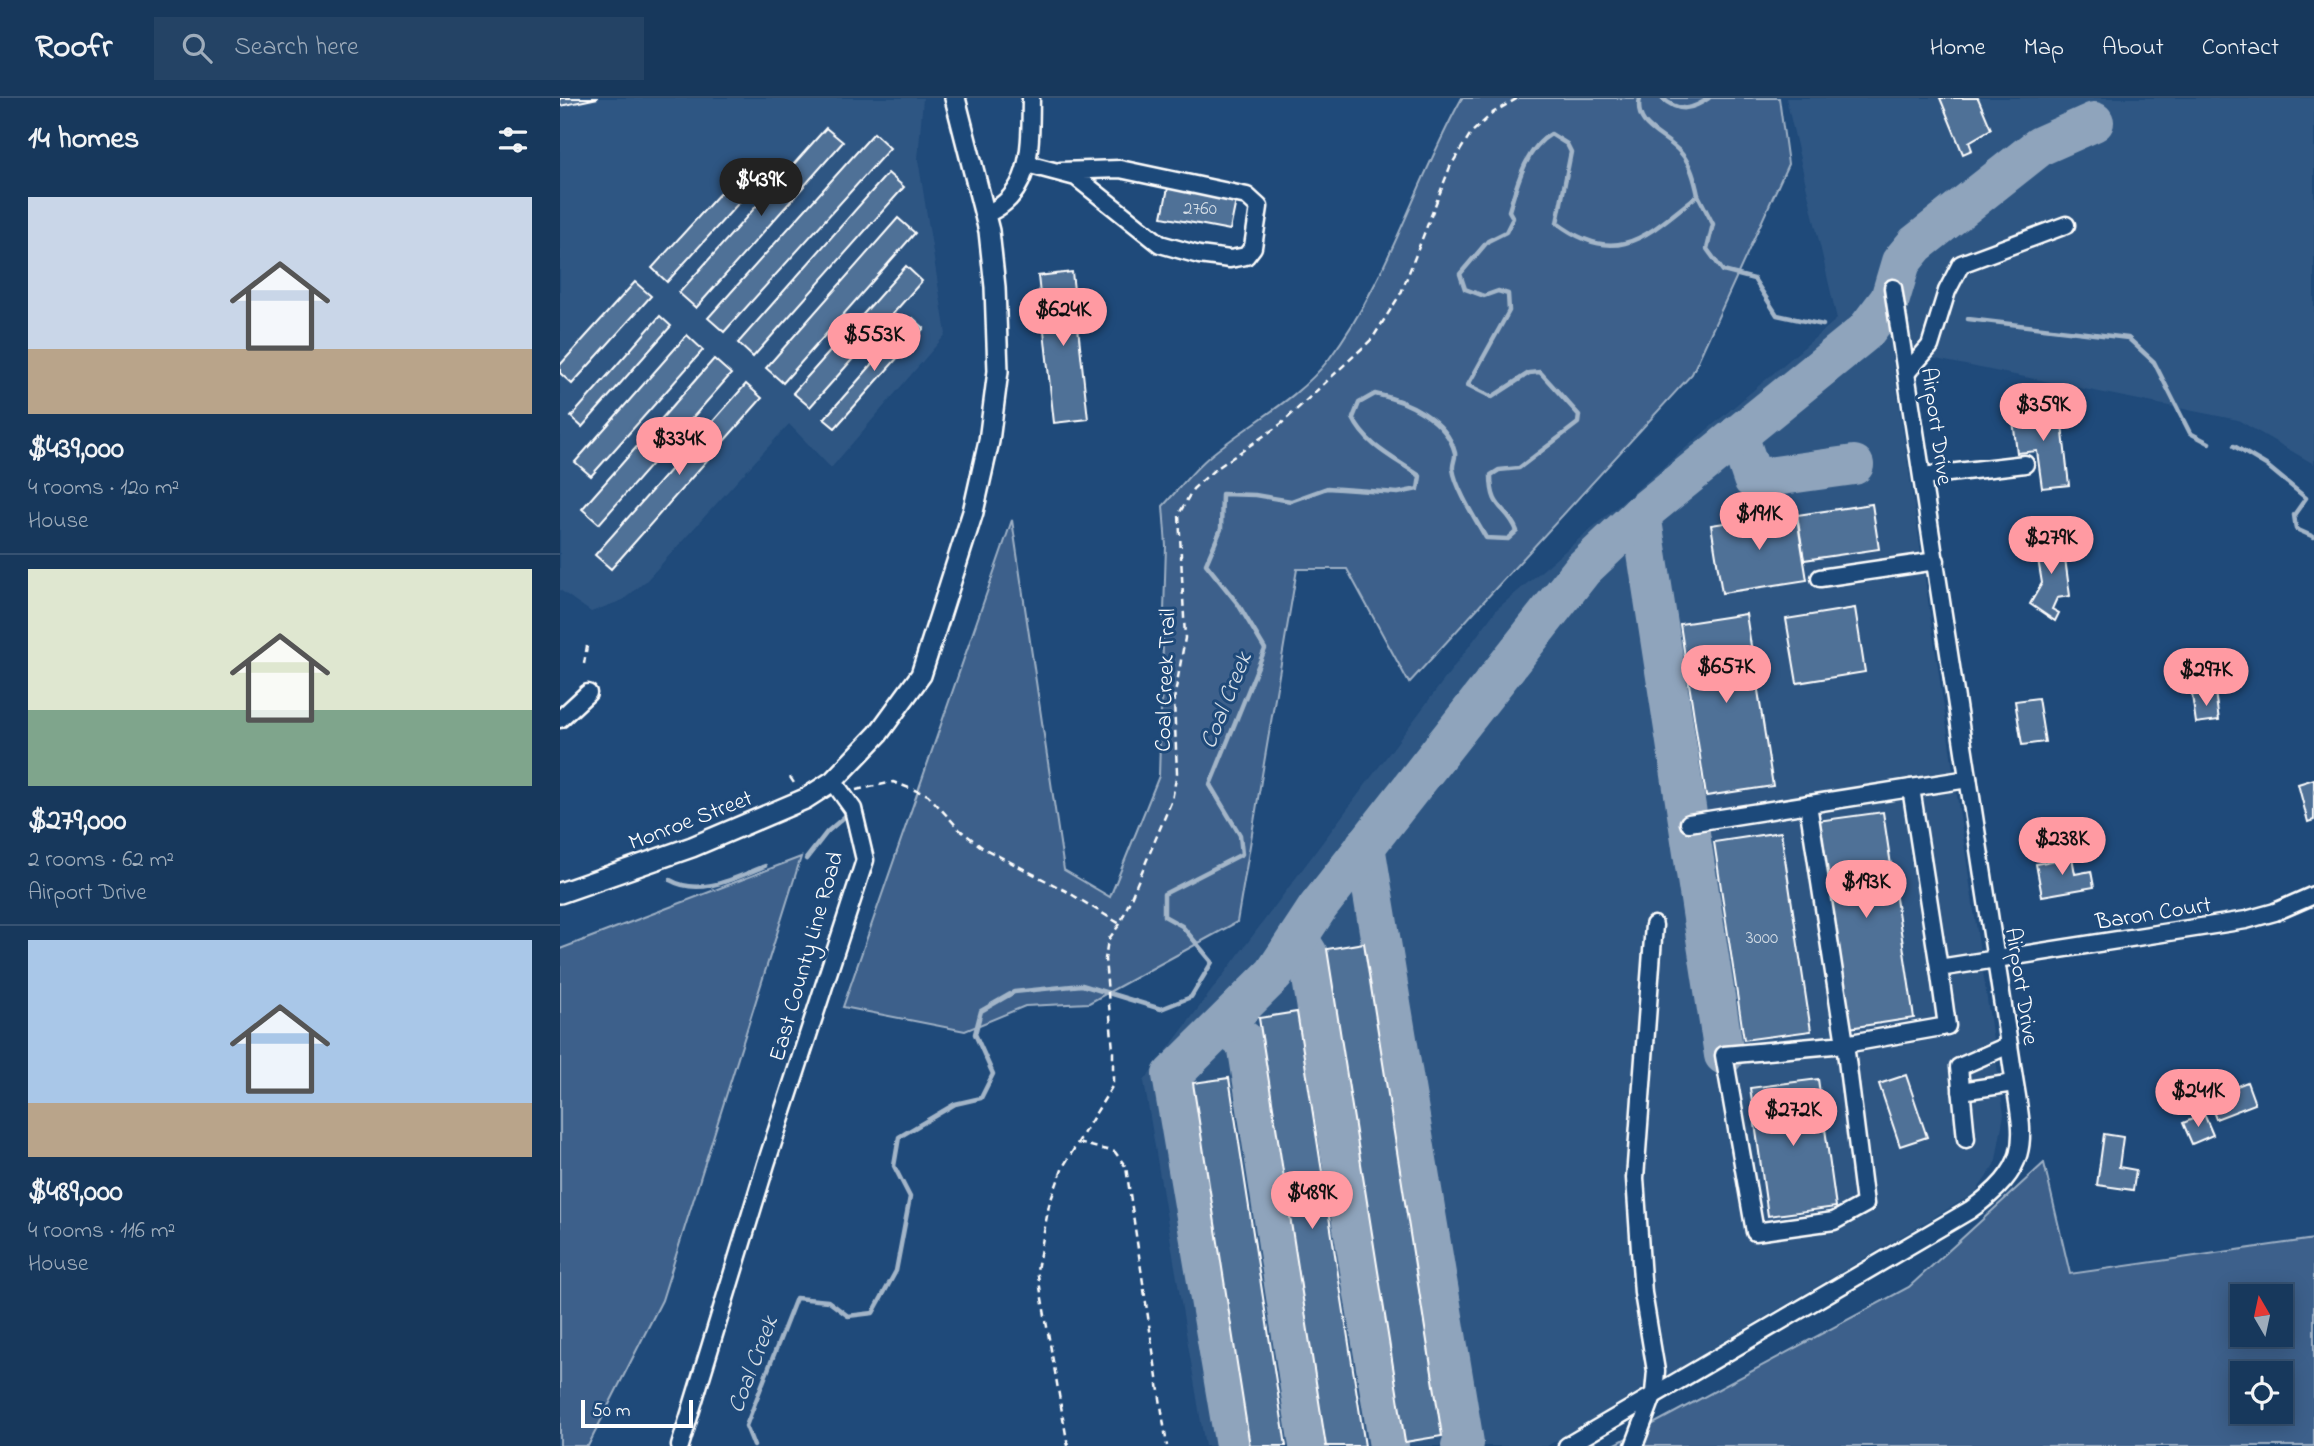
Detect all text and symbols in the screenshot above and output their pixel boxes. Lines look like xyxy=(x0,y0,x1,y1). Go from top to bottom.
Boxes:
search box xyxy=(154,17,644,80)
text: Roofr xyxy=(35,24,112,72)
icon: search xyxy=(178,29,216,67)
text: Search here xyxy=(234,29,359,67)
text: Home xyxy=(1930,31,1986,66)
text: Map xyxy=(2024,31,2064,66)
text: About xyxy=(2102,31,2164,66)
text: Contact xyxy=(2202,31,2279,66)
text: 14 homes xyxy=(28,118,139,162)
icon: filters xyxy=(494,121,532,159)
pin: $439K xyxy=(712,158,810,218)
text: $439K xyxy=(736,164,786,197)
house number: 2760 xyxy=(1183,196,1217,223)
icon: home xyxy=(217,243,343,369)
pin: $624K xyxy=(1014,288,1112,348)
text: $624K xyxy=(1035,294,1091,327)
pin: $553K xyxy=(825,314,923,373)
text: $553K xyxy=(844,319,904,352)
street label: Airport Drive xyxy=(1911,365,1960,488)
pin: $359K xyxy=(1994,384,2092,443)
text: $359K xyxy=(2016,389,2070,422)
pin: $334K xyxy=(630,418,728,477)
text: $334K xyxy=(652,423,706,456)
text: $439,000 xyxy=(28,428,124,472)
text: 4 rooms · 120 m² xyxy=(28,472,179,505)
pin: $191K xyxy=(1710,492,1808,552)
text: $191K xyxy=(1736,498,1782,531)
text: House xyxy=(28,505,88,538)
pin: $279K xyxy=(2002,517,2100,576)
text: $279K xyxy=(2025,522,2077,555)
street label: Coal Creek Trail xyxy=(1148,608,1185,752)
icon: home xyxy=(217,615,343,741)
water label: Coal Creek xyxy=(1192,646,1263,754)
pin: $657K xyxy=(1677,646,1775,705)
pin: $297K xyxy=(2157,648,2255,708)
text: $657K xyxy=(1697,651,1755,684)
text: $297K xyxy=(2180,654,2232,687)
street label: Monroe Street xyxy=(624,782,758,860)
text: $279,000 xyxy=(28,800,127,844)
pin: $238K xyxy=(2013,818,2111,877)
text: $238K xyxy=(2035,823,2089,856)
text: 2 rooms · 62 m² xyxy=(28,844,174,877)
street label: East County Line Road xyxy=(762,848,855,1066)
pin: $193K xyxy=(1817,860,1915,920)
text: $193K xyxy=(1842,866,1890,899)
text: Airport Drive xyxy=(28,877,147,910)
street label: Baron Court xyxy=(2092,889,2214,940)
house number: 3000 xyxy=(1746,925,1778,952)
street label: Airport Drive xyxy=(1995,925,2046,1048)
icon: home xyxy=(217,986,343,1112)
pin: $241K xyxy=(2149,1070,2247,1129)
text: $241K xyxy=(2171,1075,2225,1108)
pin: $272K xyxy=(1744,1088,1842,1148)
text: $272K xyxy=(1764,1094,1822,1127)
text: $489,000 xyxy=(28,1171,123,1215)
pin: $489K xyxy=(1263,1172,1361,1231)
text: $489K xyxy=(1287,1177,1337,1210)
text: 4 rooms · 116 m² xyxy=(28,1215,175,1248)
text: House xyxy=(28,1248,88,1281)
north arrow xyxy=(2230,1284,2292,1348)
map controls xyxy=(2230,1284,2293,1424)
water label: Coal Creek xyxy=(720,1310,789,1418)
button: locate xyxy=(2230,1361,2293,1424)
scale bar xyxy=(581,1397,693,1429)
text: 50 m xyxy=(592,1398,631,1425)

